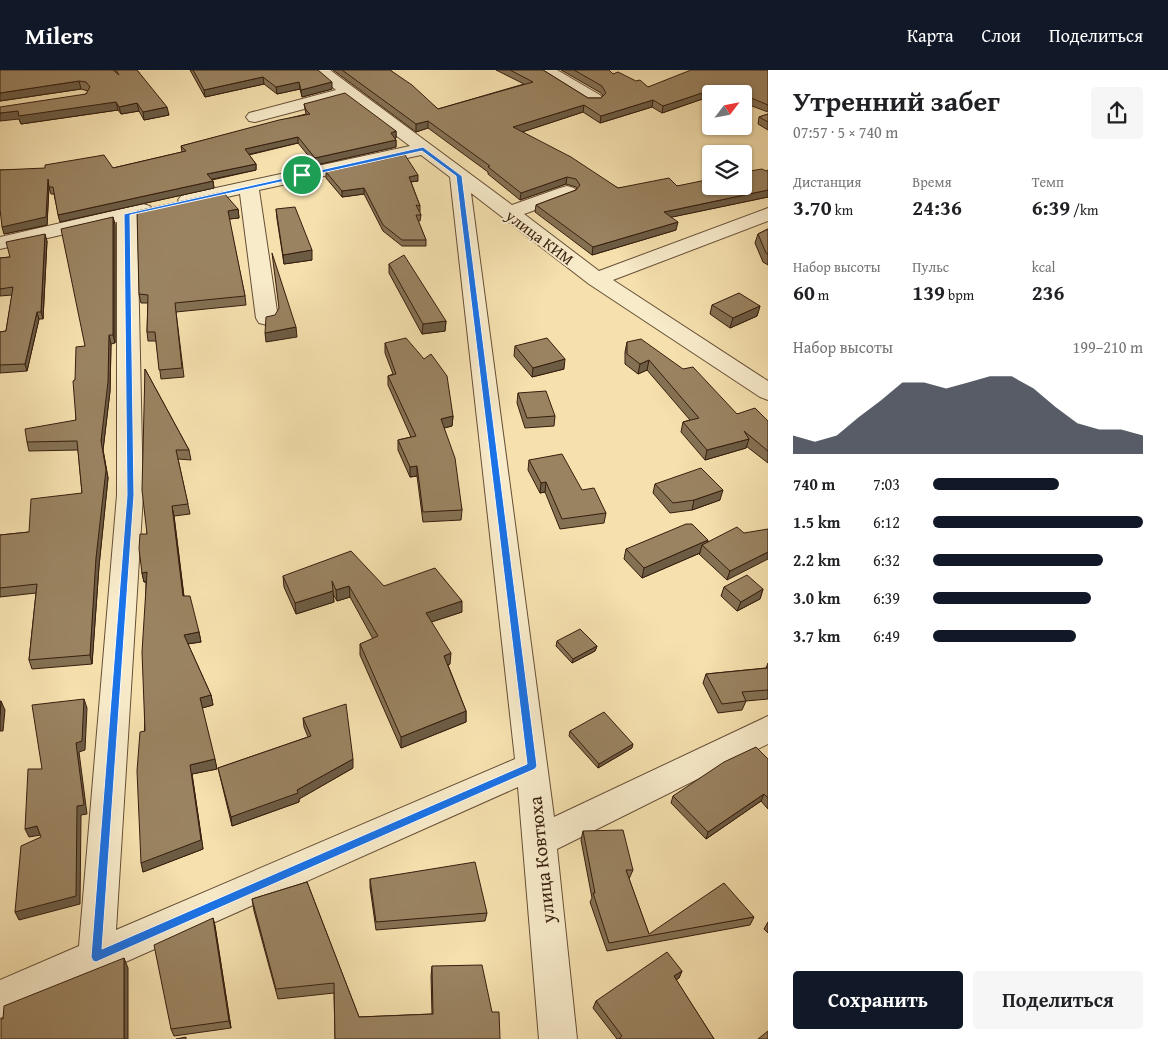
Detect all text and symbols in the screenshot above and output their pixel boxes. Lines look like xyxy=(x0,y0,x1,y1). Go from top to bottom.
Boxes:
text: Milers xyxy=(25,18,94,53)
text: Карта xyxy=(907,22,954,49)
text: Слои xyxy=(982,22,1021,49)
text: Поделиться xyxy=(1049,22,1143,49)
text: Утренний забег xyxy=(793,80,1000,121)
north arrow xyxy=(702,85,752,135)
map controls xyxy=(702,85,752,195)
button: share xyxy=(1091,87,1143,139)
text: 07:57 · 5 × 740 m xyxy=(793,120,898,144)
button: layers xyxy=(702,145,752,195)
pin xyxy=(281,154,323,196)
icon: arrive xyxy=(288,161,316,189)
text: Дистанция xyxy=(793,172,861,192)
text: Время xyxy=(912,172,951,192)
text: Темп xyxy=(1032,172,1064,192)
text: 3.70 xyxy=(793,192,832,223)
text: 24:36 xyxy=(912,192,962,223)
text: 6:39 xyxy=(1032,192,1070,223)
text: km xyxy=(832,200,853,220)
text: /km xyxy=(1070,200,1098,220)
street label: улица КИМ xyxy=(500,203,579,271)
text: Набор высоты xyxy=(793,257,880,277)
text: Пульс xyxy=(912,257,949,277)
text: kcal xyxy=(1032,257,1056,277)
text: 60 xyxy=(793,277,815,308)
text: 139 xyxy=(912,277,945,308)
text: 236 xyxy=(1032,277,1064,308)
text: m xyxy=(815,285,829,305)
text: bpm xyxy=(945,285,974,305)
text: Набор высоты xyxy=(793,335,893,359)
text: 199–210 m xyxy=(1073,335,1143,359)
text: 740 m xyxy=(793,472,835,496)
text: 7:03 xyxy=(873,472,900,496)
text: 1.5 km xyxy=(793,510,840,534)
text: 6:12 xyxy=(873,510,900,534)
text: 2.2 km xyxy=(793,548,840,572)
text: 6:32 xyxy=(873,548,900,572)
text: 3.0 km xyxy=(793,586,840,610)
text: 6:39 xyxy=(873,586,900,610)
text: 3.7 km xyxy=(793,624,840,648)
text: 6:49 xyxy=(873,624,900,648)
street label: улица Ковтюха xyxy=(520,795,562,926)
button: Сохранить xyxy=(793,971,963,1029)
button: Поделиться xyxy=(973,971,1143,1029)

